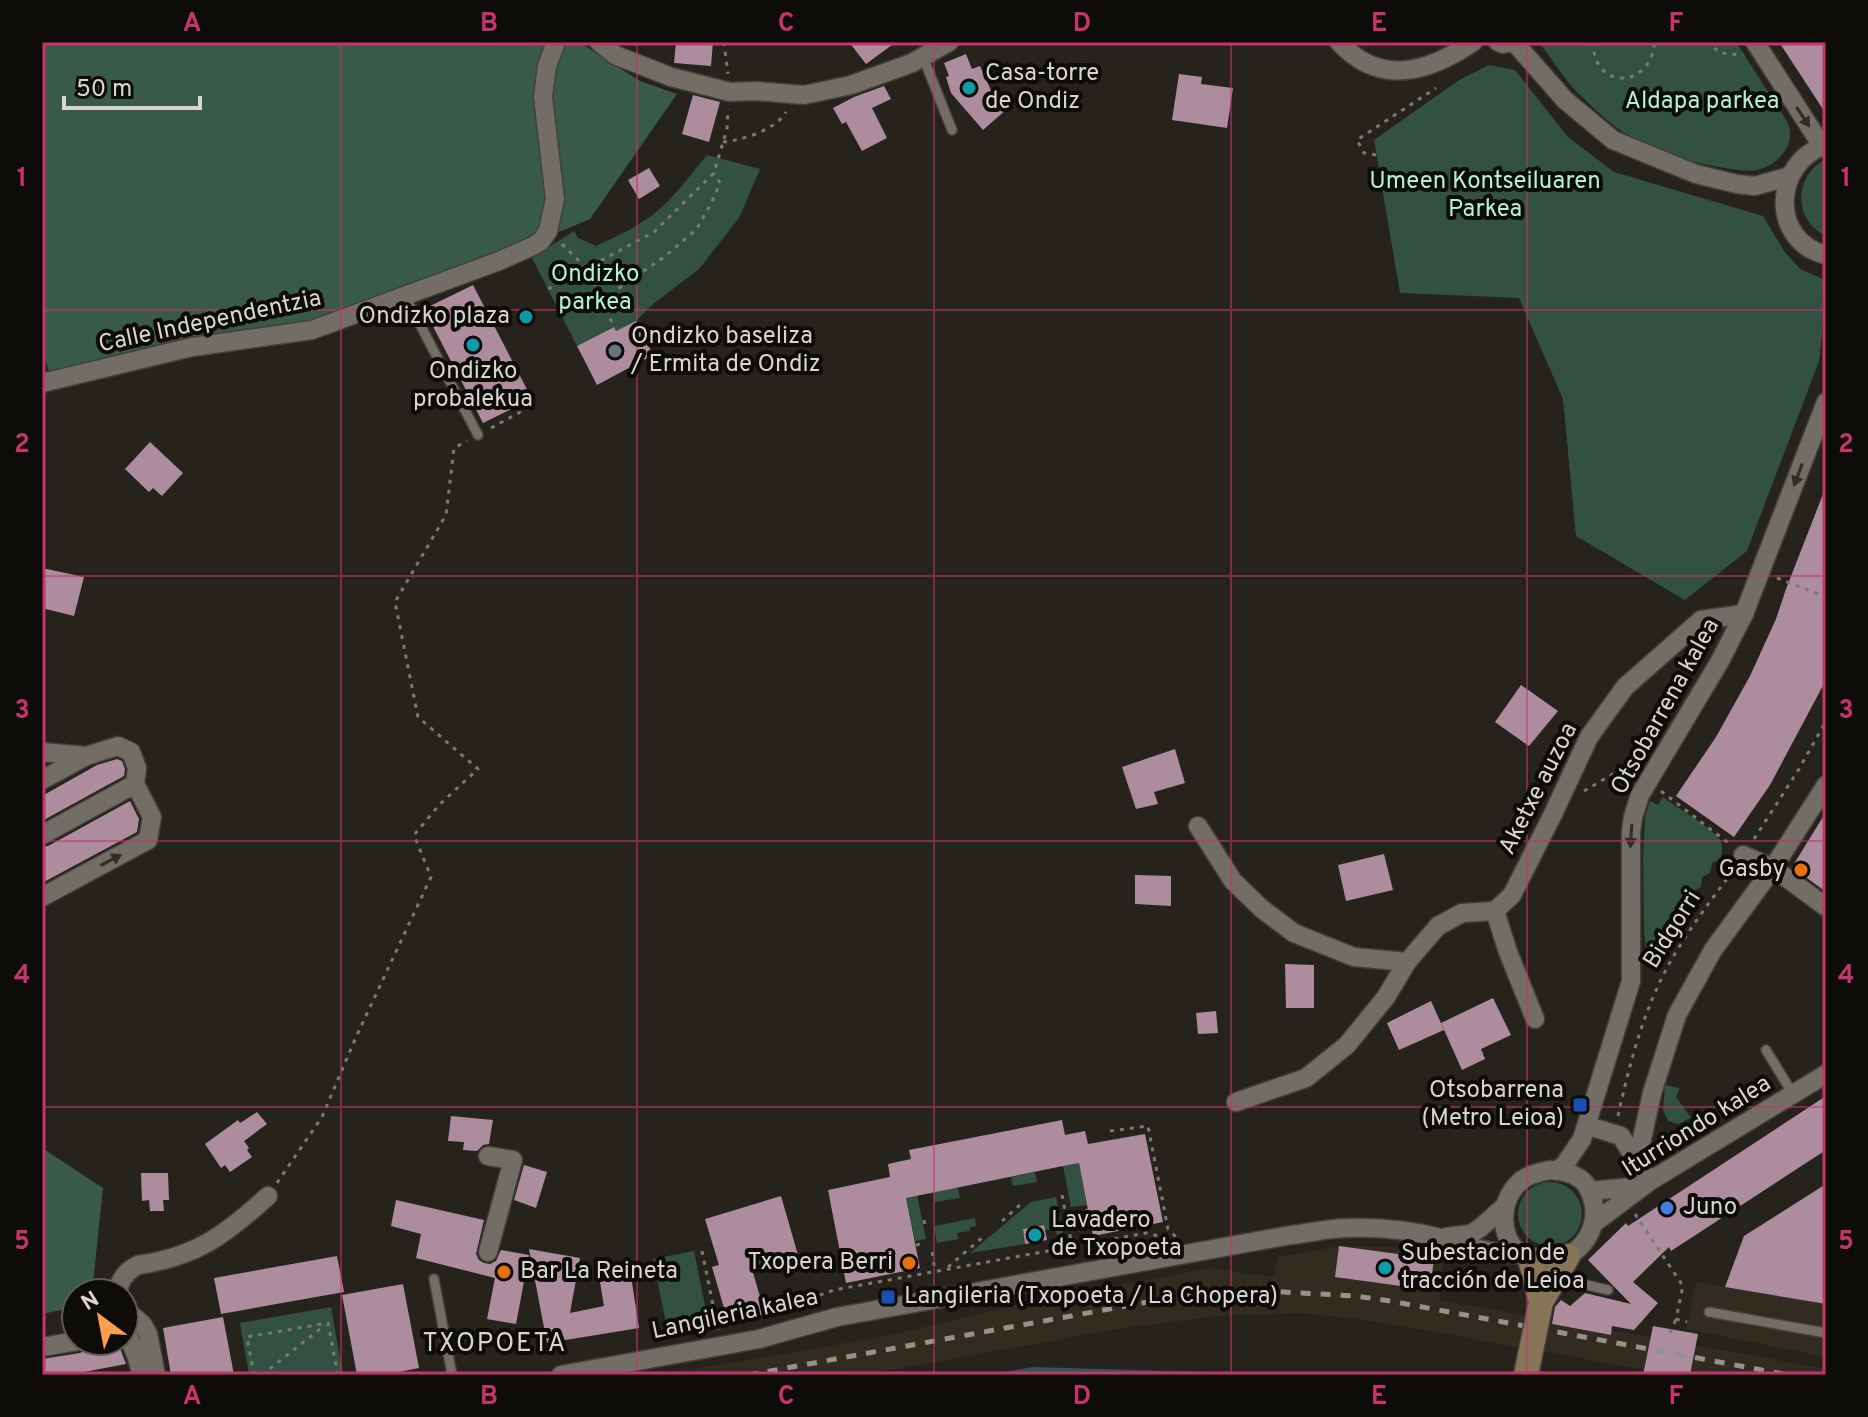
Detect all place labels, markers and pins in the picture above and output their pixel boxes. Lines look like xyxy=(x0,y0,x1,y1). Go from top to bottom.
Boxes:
place label: Casa-torre de Ondiz xyxy=(985,59,1099,117)
marker: Casa-torre de Ondiz xyxy=(960,79,978,97)
place label: Ondizko plaza xyxy=(359,302,510,332)
marker: Ondizko plaza xyxy=(517,308,535,326)
place label: Ondizko baseliza / Ermita de Ondiz xyxy=(630,322,821,380)
marker: Ondizko probalekua xyxy=(464,336,482,354)
marker: Ondizko baseliza / Ermita de Ondiz xyxy=(606,342,624,360)
place label: Ondizko probalekua xyxy=(413,357,533,415)
place label: Gasby xyxy=(1719,855,1785,885)
marker: Gasby xyxy=(1792,861,1810,879)
place label: Otsobarrena (Metro Leioa) xyxy=(1421,1076,1564,1134)
marker: Otsobarrena (Metro Leioa) xyxy=(1571,1096,1589,1114)
place label: Juno xyxy=(1683,1193,1737,1223)
marker: Juno xyxy=(1658,1199,1676,1217)
place label: Lavadero de Txopoeta xyxy=(1051,1206,1182,1264)
marker: Lavadero de Txopoeta xyxy=(1026,1226,1044,1244)
place label: Subestacion de tracción de Leioa xyxy=(1401,1239,1585,1297)
place label: Txopera Berri xyxy=(747,1248,893,1278)
marker: Txopera Berri xyxy=(900,1254,918,1272)
place label: Bar La Reineta xyxy=(520,1257,678,1287)
marker: Subestacion de tracción de Leioa xyxy=(1376,1259,1394,1277)
marker: Bar La Reineta xyxy=(495,1263,513,1281)
place label: Langileria (Txopoeta / La Chopera) xyxy=(904,1282,1278,1312)
marker: Langileria (Txopoeta / La Chopera) xyxy=(879,1288,897,1306)

